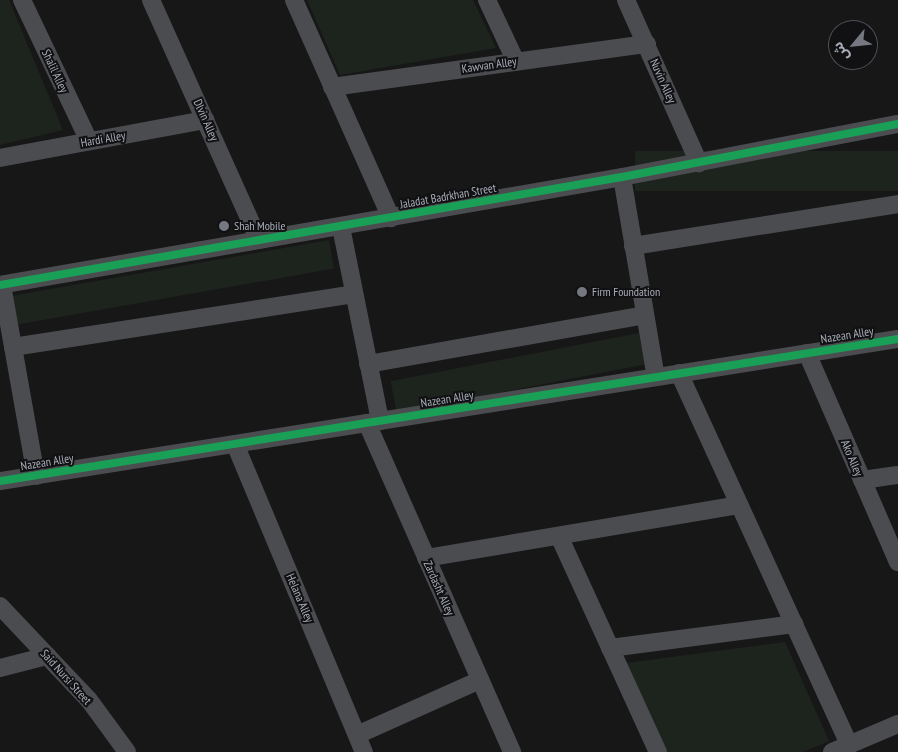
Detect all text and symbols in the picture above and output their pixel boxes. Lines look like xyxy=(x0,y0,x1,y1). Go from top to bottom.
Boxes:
north arrow xyxy=(828,20,878,70)
text: ش xyxy=(828,39,853,64)
street label: Shalil Alley xyxy=(39,47,71,95)
street label: Kawvan Alley xyxy=(461,54,517,76)
street label: Nuvin Alley xyxy=(647,56,679,106)
street label: Dlvin Alley xyxy=(190,97,222,143)
street label: Hardi Alley xyxy=(79,128,127,150)
street label: Jaladat Badrkhan Street xyxy=(399,180,497,212)
place label: Shah Mobile xyxy=(234,219,285,233)
marker: Shah Mobile xyxy=(218,220,230,232)
place label: Firm Foundation xyxy=(592,285,660,299)
marker: Firm Foundation xyxy=(576,286,588,298)
street label: Nazean Alley xyxy=(819,324,875,346)
street label: Nazean Alley xyxy=(419,388,475,410)
street label: Ako Alley xyxy=(838,437,866,479)
street label: Nazean Alley xyxy=(19,451,75,473)
street label: Zardasht Alley xyxy=(420,558,458,618)
street label: Helana Alley xyxy=(283,571,317,625)
street label: Said Nursi Street xyxy=(37,646,95,708)

